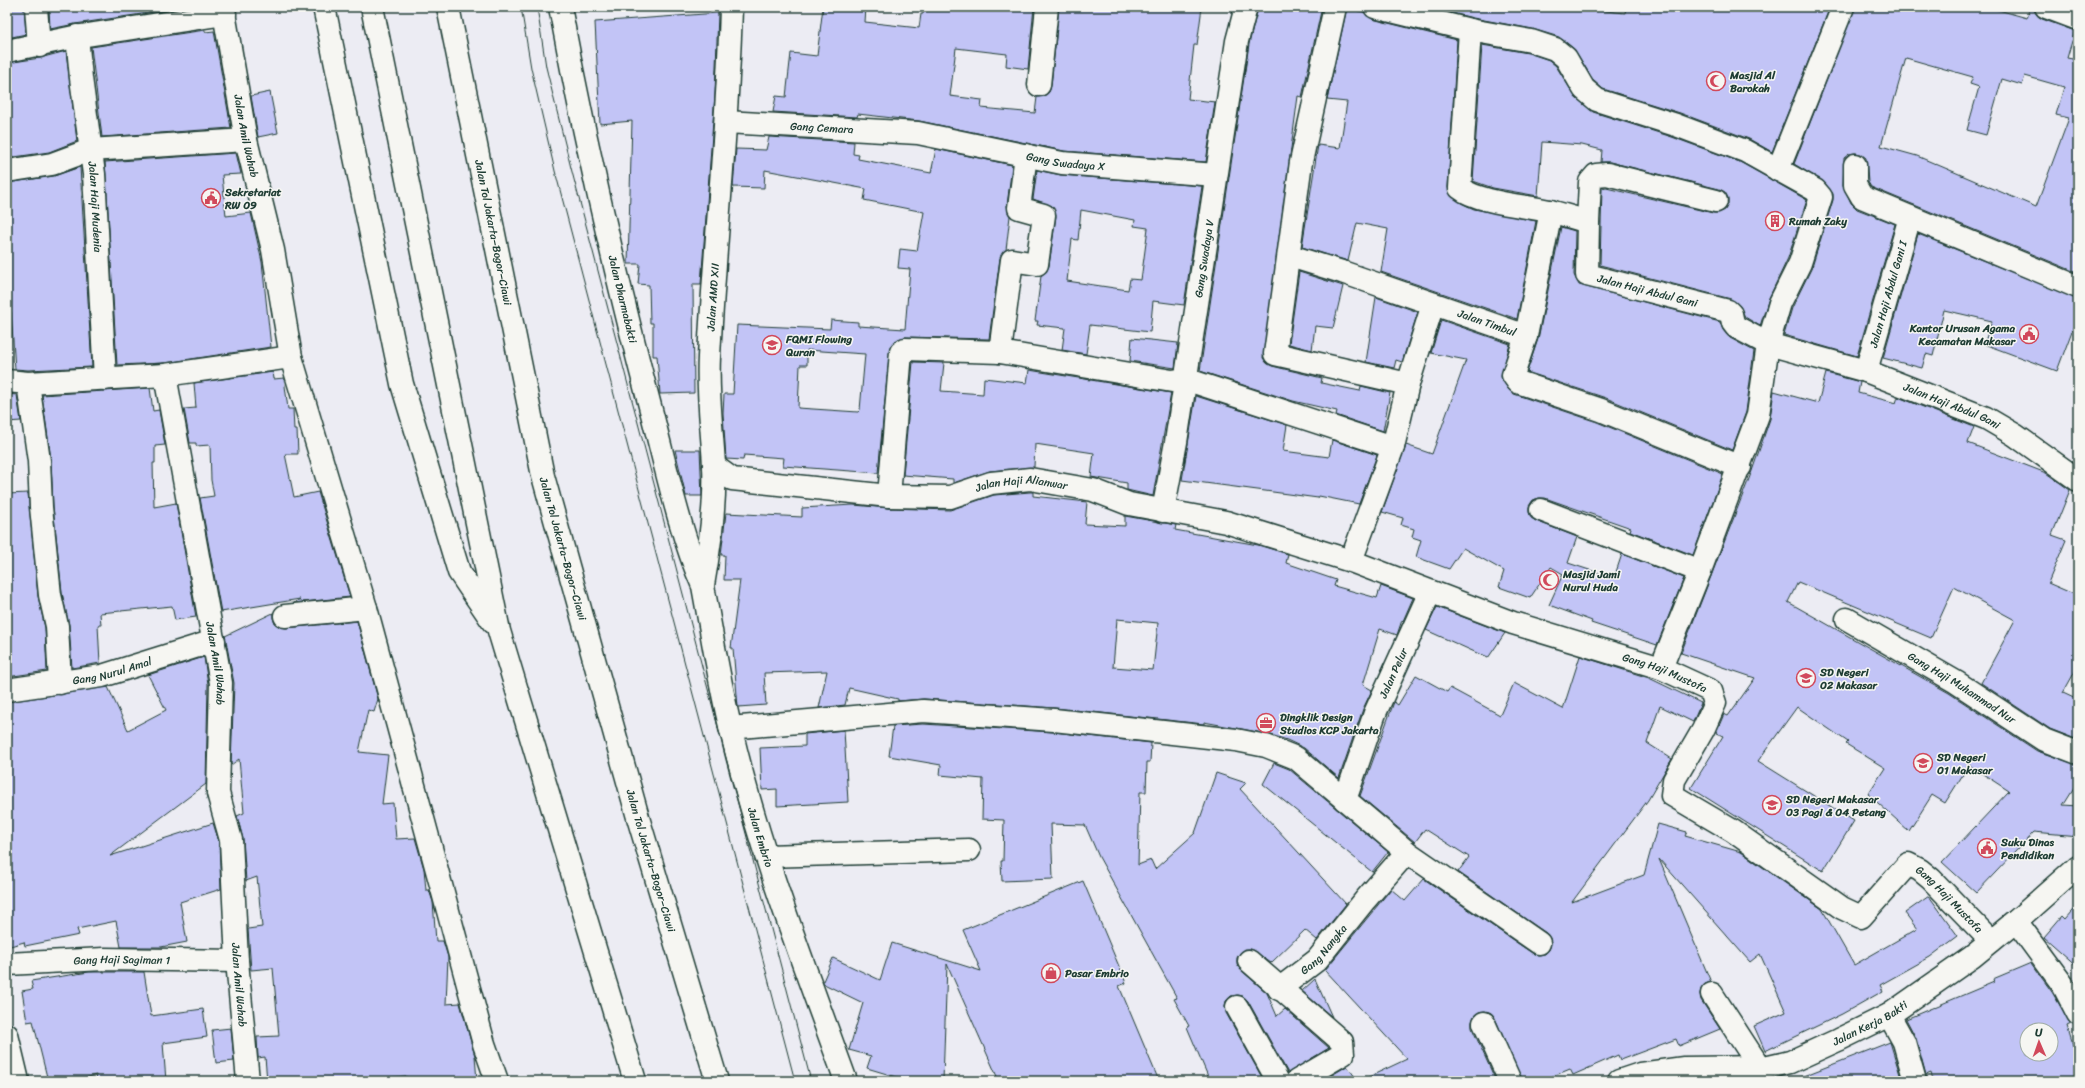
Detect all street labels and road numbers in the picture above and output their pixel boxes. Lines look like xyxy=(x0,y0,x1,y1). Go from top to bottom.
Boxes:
street label: Jalan Amil Wahab xyxy=(229,92,264,179)
street label: Gang Cemara xyxy=(790,116,854,139)
street label: Gang Swadaya X xyxy=(1025,146,1106,176)
street label: Jalan Tol Jakarta–Bogor–Ciawi xyxy=(469,157,518,308)
street label: Jalan Haji Mudenia xyxy=(83,159,108,253)
street label: Gang Swadaya V xyxy=(1189,217,1219,299)
street label: Jalan Haji Abdul Gani I xyxy=(1863,238,1912,351)
street label: Jalan Dharmabakti xyxy=(603,253,643,346)
street label: Jalan AMD XII xyxy=(701,262,725,332)
street label: Jalan Haji Abdul Gani xyxy=(1594,268,1701,313)
street label: Jalan Timbul xyxy=(1454,303,1520,342)
street label: Jalan Haji Abdul Gani xyxy=(1900,377,2005,434)
street label: Jalan Haji Alianwar xyxy=(972,469,1070,497)
street label: Jalan Tol Jakarta–Bogor–Ciawi xyxy=(534,474,592,623)
street label: Jalan Amil Wahab xyxy=(200,619,231,705)
street label: Jalan Pelur xyxy=(1373,643,1414,702)
street label: Gang Haji Mustofa xyxy=(1620,647,1711,698)
street label: Gang Haji Muhammad Nur xyxy=(1904,647,2021,729)
street label: Gang Nurul Amal xyxy=(71,651,155,690)
street label: Jalan Tol Jakarta–Bogor–Ciawi xyxy=(621,786,682,935)
street label: Jalan Embrio xyxy=(742,804,779,870)
street label: Gang Haji Mustofa xyxy=(1913,860,1988,938)
street label: Gang Nangka xyxy=(1296,920,1352,979)
street label: Jalan Amil Wahab xyxy=(227,941,253,1028)
street label: Gang Haji Sagiman 1 xyxy=(73,949,171,970)
street label: Jalan Kerja Bakti xyxy=(1828,995,1912,1051)

